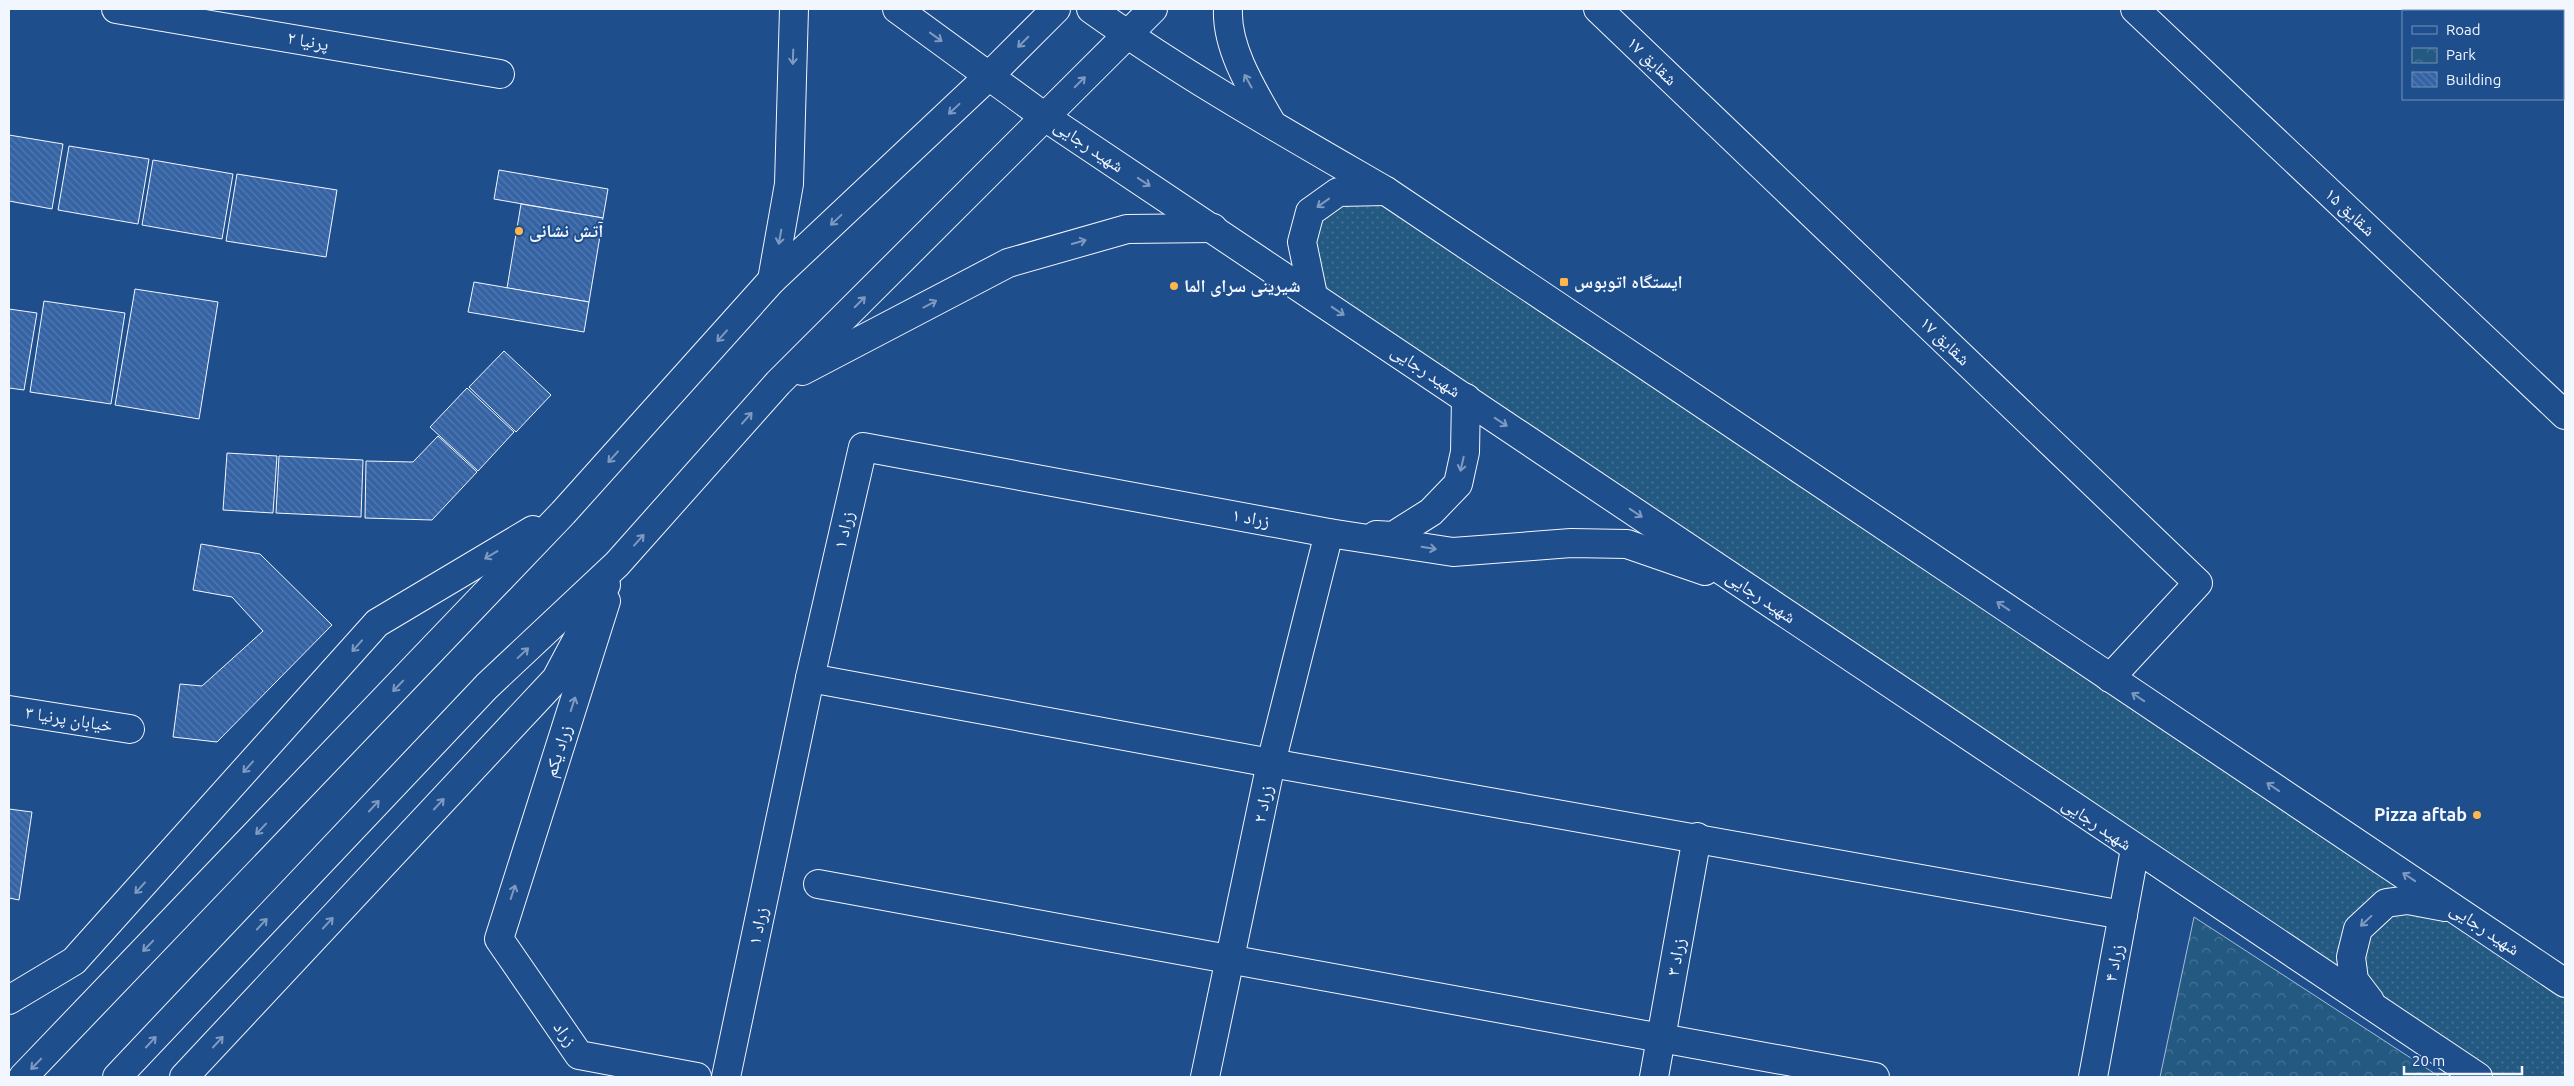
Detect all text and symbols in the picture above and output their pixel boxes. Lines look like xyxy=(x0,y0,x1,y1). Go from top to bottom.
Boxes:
legend xyxy=(2402,10,2564,100)
text: Road xyxy=(2446,21,2481,38)
street label: پرنیا ۲ xyxy=(286,27,330,56)
one-way arrow xyxy=(929,32,943,42)
street label: شقایق ۱۷ xyxy=(1622,32,1682,90)
one-way arrow xyxy=(1017,36,1029,48)
text: Park xyxy=(2446,46,2476,63)
one-way arrow xyxy=(788,49,797,65)
text: Building xyxy=(2446,71,2501,88)
one-way arrow xyxy=(1243,74,1253,89)
one-way arrow xyxy=(1074,76,1086,88)
one-way arrow xyxy=(948,103,960,115)
street label: شهید رجایی xyxy=(1050,115,1128,177)
one-way arrow xyxy=(1137,177,1151,187)
street label: شقایق ۱۵ xyxy=(2320,183,2380,241)
one-way arrow xyxy=(1316,198,1330,208)
one-way arrow xyxy=(829,214,842,226)
place label: آتش نشانی xyxy=(529,220,603,242)
marker: آتش نشانی xyxy=(513,225,525,237)
one-way arrow xyxy=(774,228,784,244)
one-way arrow xyxy=(1071,237,1087,247)
place label: ایستگاه اتوبوس xyxy=(1574,271,1683,293)
place label: شیرینی سرای الما xyxy=(1184,275,1300,297)
marker: ایستگاه اتوبوس xyxy=(1558,276,1570,288)
marker: شیرینی سرای الما xyxy=(1168,280,1180,292)
one-way arrow xyxy=(854,295,866,308)
one-way arrow xyxy=(922,299,937,308)
one-way arrow xyxy=(1330,306,1344,316)
street label: شقایق ۱۷ xyxy=(1915,312,1975,370)
one-way arrow xyxy=(716,329,728,342)
street label: شهید رجایی xyxy=(1387,340,1465,402)
one-way arrow xyxy=(741,412,753,425)
one-way arrow xyxy=(1494,417,1508,427)
one-way arrow xyxy=(607,450,619,463)
one-way arrow xyxy=(1457,455,1466,471)
street label: زراد ۱ xyxy=(1231,504,1272,531)
one-way arrow xyxy=(1629,508,1643,518)
street label: زراد ۱ xyxy=(829,509,858,551)
one-way arrow xyxy=(633,533,645,546)
one-way arrow xyxy=(1421,543,1437,553)
one-way arrow xyxy=(484,551,498,561)
street label: شهید رجایی xyxy=(1722,566,1800,628)
one-way arrow xyxy=(1997,601,2011,611)
one-way arrow xyxy=(351,639,363,652)
one-way arrow xyxy=(516,647,529,659)
one-way arrow xyxy=(392,680,404,693)
one-way arrow xyxy=(2132,692,2146,702)
one-way arrow xyxy=(568,696,578,712)
street label: خیابان پرنیا ۳ xyxy=(24,701,114,737)
street label: زراد یکم xyxy=(539,722,578,780)
one-way arrow xyxy=(243,760,254,773)
one-way arrow xyxy=(2267,782,2281,792)
street label: زراد ۲ xyxy=(1249,783,1276,824)
street label: شهید رجایی xyxy=(2058,793,2136,855)
one-way arrow xyxy=(433,798,445,810)
one-way arrow xyxy=(368,799,380,812)
place label: Pizza aftab xyxy=(2374,804,2467,824)
marker: Pizza aftab xyxy=(2471,809,2483,821)
one-way arrow xyxy=(255,823,267,835)
one-way arrow xyxy=(2402,872,2416,882)
one-way arrow xyxy=(134,881,146,894)
one-way arrow xyxy=(509,885,519,901)
street label: شهید رجایی xyxy=(2446,898,2524,960)
street label: زراد ۱ xyxy=(743,905,772,947)
one-way arrow xyxy=(322,916,334,929)
one-way arrow xyxy=(2359,916,2372,927)
one-way arrow xyxy=(256,917,268,930)
street label: زراد ۳ xyxy=(1662,936,1689,977)
one-way arrow xyxy=(143,940,155,952)
street label: زراد ۴ xyxy=(2100,942,2127,983)
street label: زراد xyxy=(549,1017,581,1050)
one-way arrow xyxy=(145,1035,157,1048)
one-way arrow xyxy=(212,1035,224,1048)
scale bar xyxy=(2404,1044,2522,1076)
text: 20 m xyxy=(2412,1052,2445,1069)
one-way arrow xyxy=(30,1057,42,1070)

